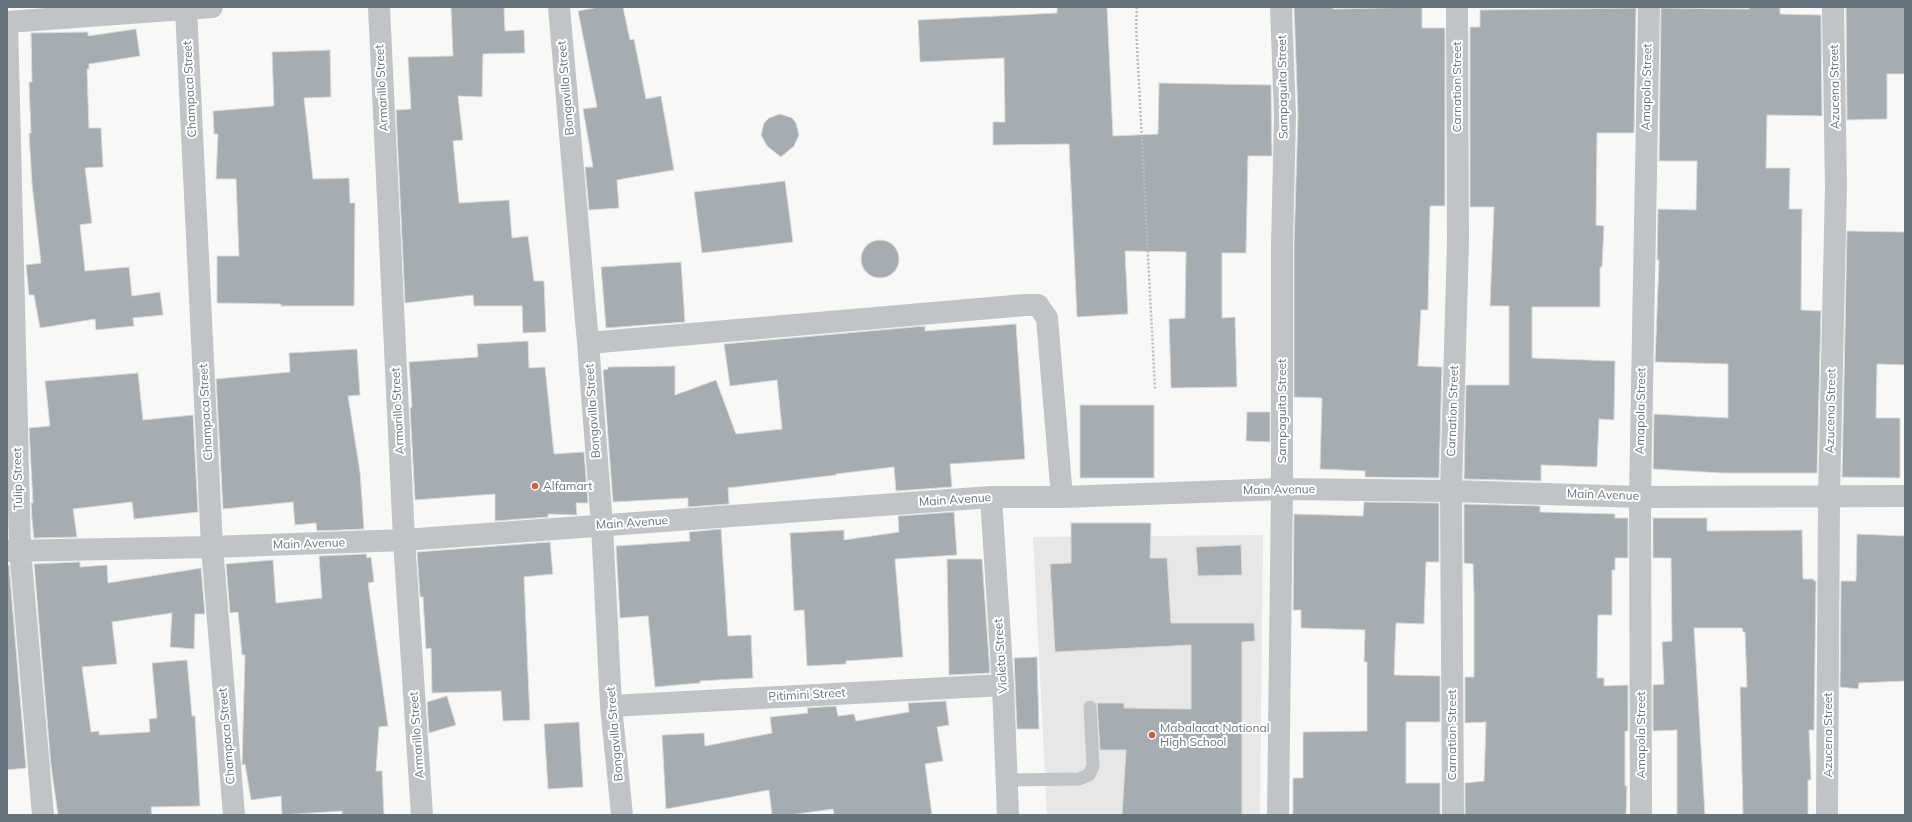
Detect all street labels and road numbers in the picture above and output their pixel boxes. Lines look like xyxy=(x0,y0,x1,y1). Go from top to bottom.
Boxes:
street label: Sampaguita Street xyxy=(1275,35,1291,139)
street label: Champaca Street xyxy=(180,40,200,138)
street label: Bongavilla Street xyxy=(555,40,577,136)
street label: Carnation Street xyxy=(1450,41,1464,133)
street label: Amapola Street xyxy=(1639,43,1655,131)
street label: Armarillo Street xyxy=(373,44,391,132)
street label: Azucena Street xyxy=(1827,44,1843,130)
street label: Sampaguita Street xyxy=(1275,359,1289,463)
street label: Champaca Street xyxy=(196,363,216,461)
street label: Bongavilla Street xyxy=(583,363,603,459)
street label: Carnation Street xyxy=(1444,365,1462,457)
street label: Armarillo Street xyxy=(389,367,407,455)
street label: Amapola Street xyxy=(1633,367,1649,455)
street label: Azucena Street xyxy=(1823,368,1839,454)
street label: Tulip Street xyxy=(10,448,26,510)
street label: Main Avenue xyxy=(1243,482,1315,498)
street label: Main Avenue xyxy=(1567,487,1639,503)
street label: Main Avenue xyxy=(918,490,992,510)
street label: Main Avenue xyxy=(595,513,669,533)
street label: Main Avenue xyxy=(273,536,345,552)
street label: Violeta Street xyxy=(991,618,1011,694)
street label: Bongavilla Street xyxy=(604,686,626,782)
street label: Pitimini Street xyxy=(768,686,846,704)
street label: Champaca Street xyxy=(216,687,238,785)
street label: Carnation Street xyxy=(1445,689,1459,781)
street label: Armarillo Street xyxy=(407,691,427,779)
street label: Amapola Street xyxy=(1634,692,1648,778)
street label: Azucena Street xyxy=(1821,693,1835,777)

